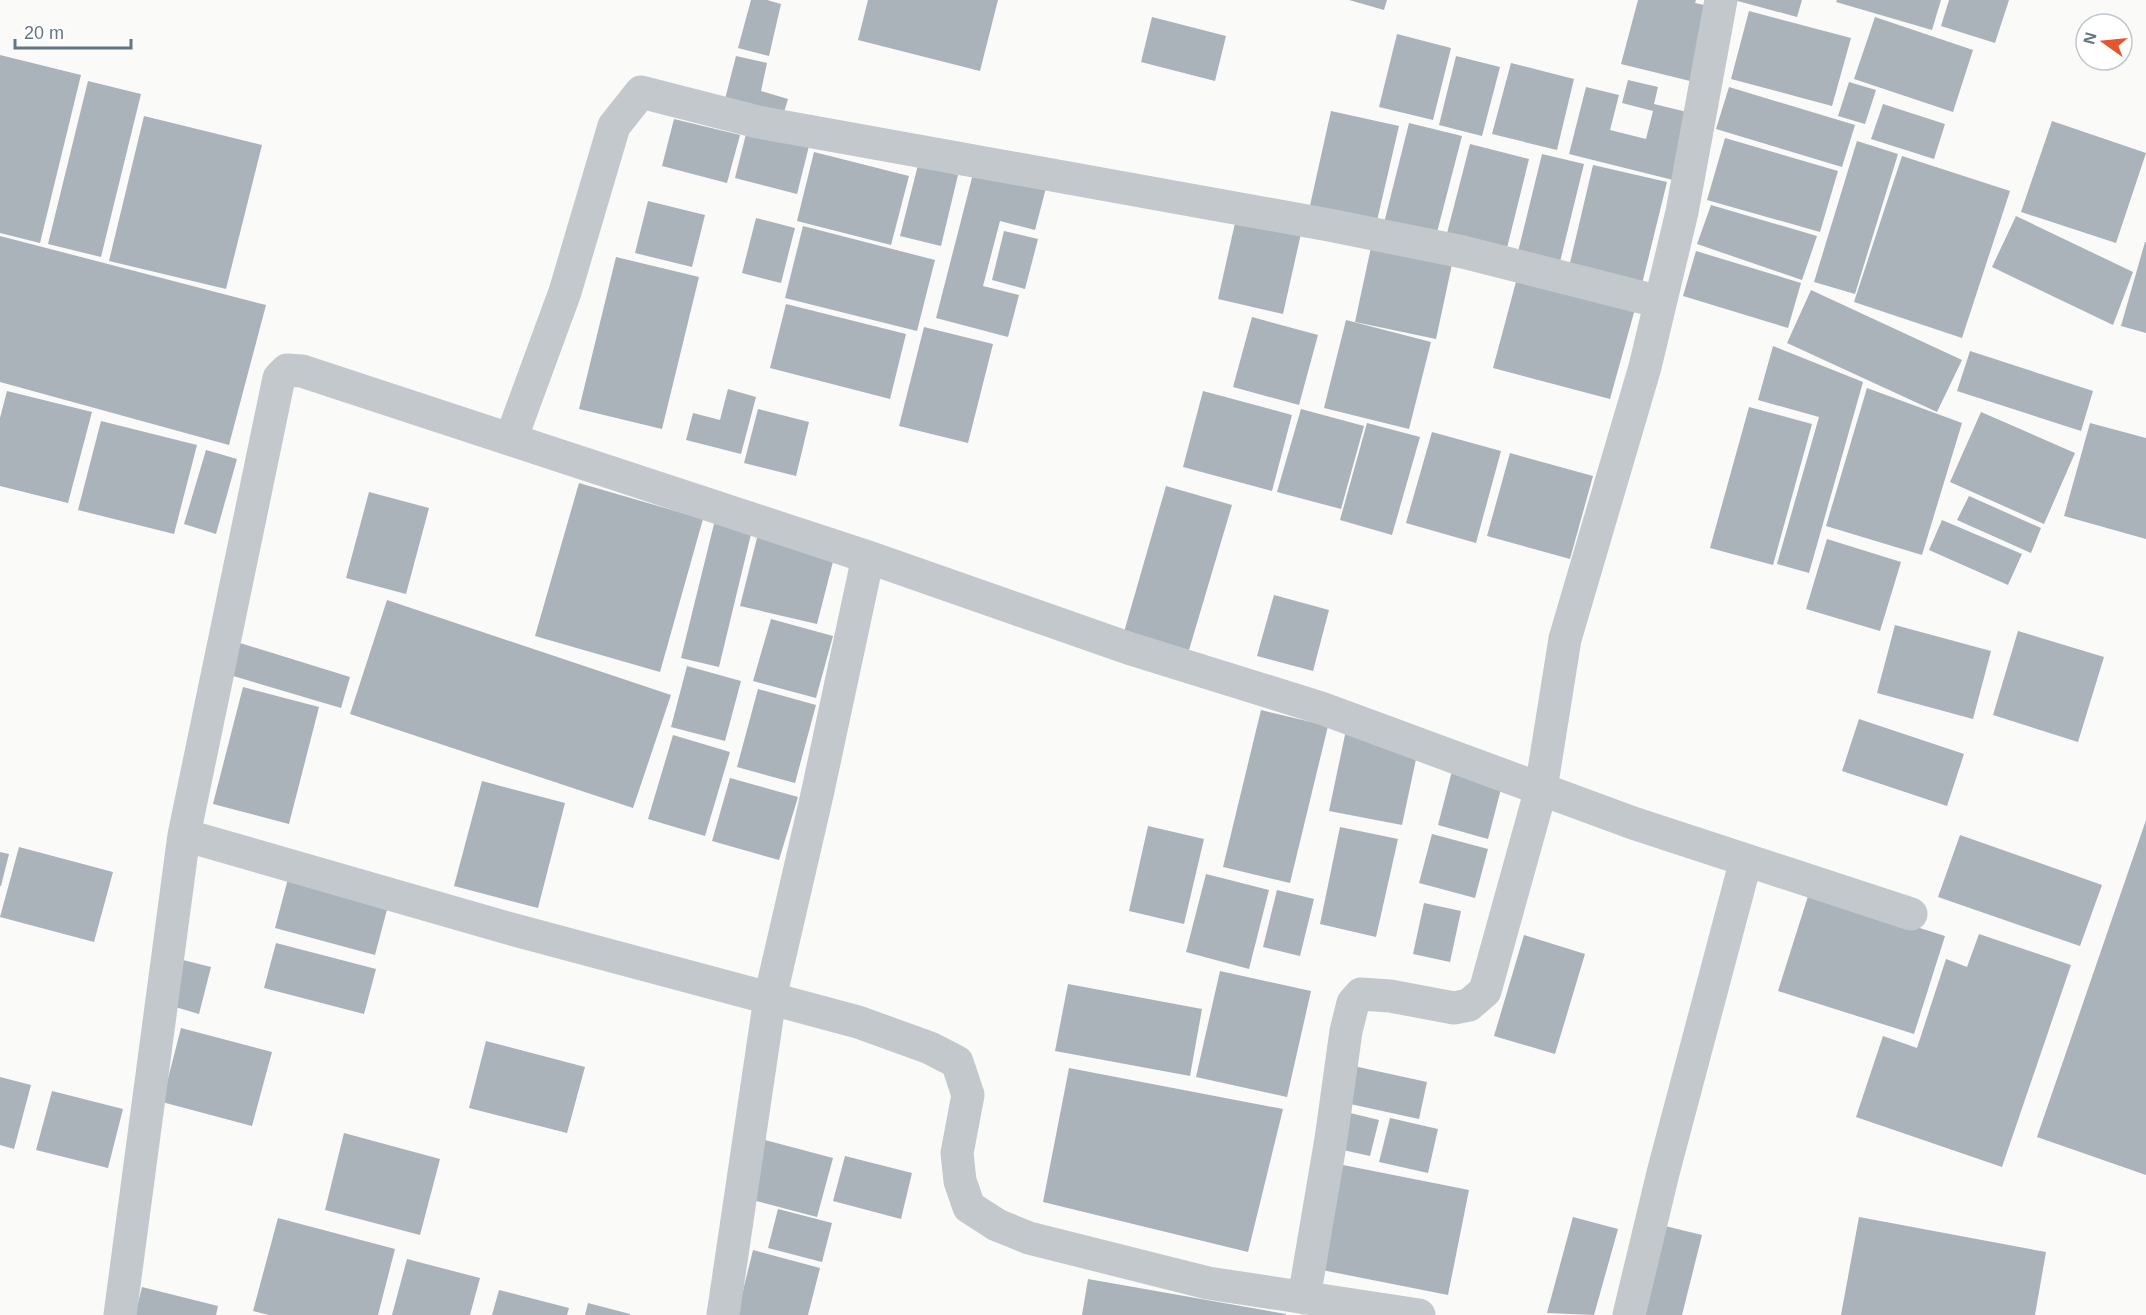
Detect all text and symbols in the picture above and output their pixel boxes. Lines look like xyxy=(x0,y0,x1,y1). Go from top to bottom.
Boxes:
scale bar xyxy=(15,12,130,50)
north arrow xyxy=(2074,12,2134,72)
text: 20 m xyxy=(24,23,64,43)
text: N xyxy=(2080,30,2100,46)

